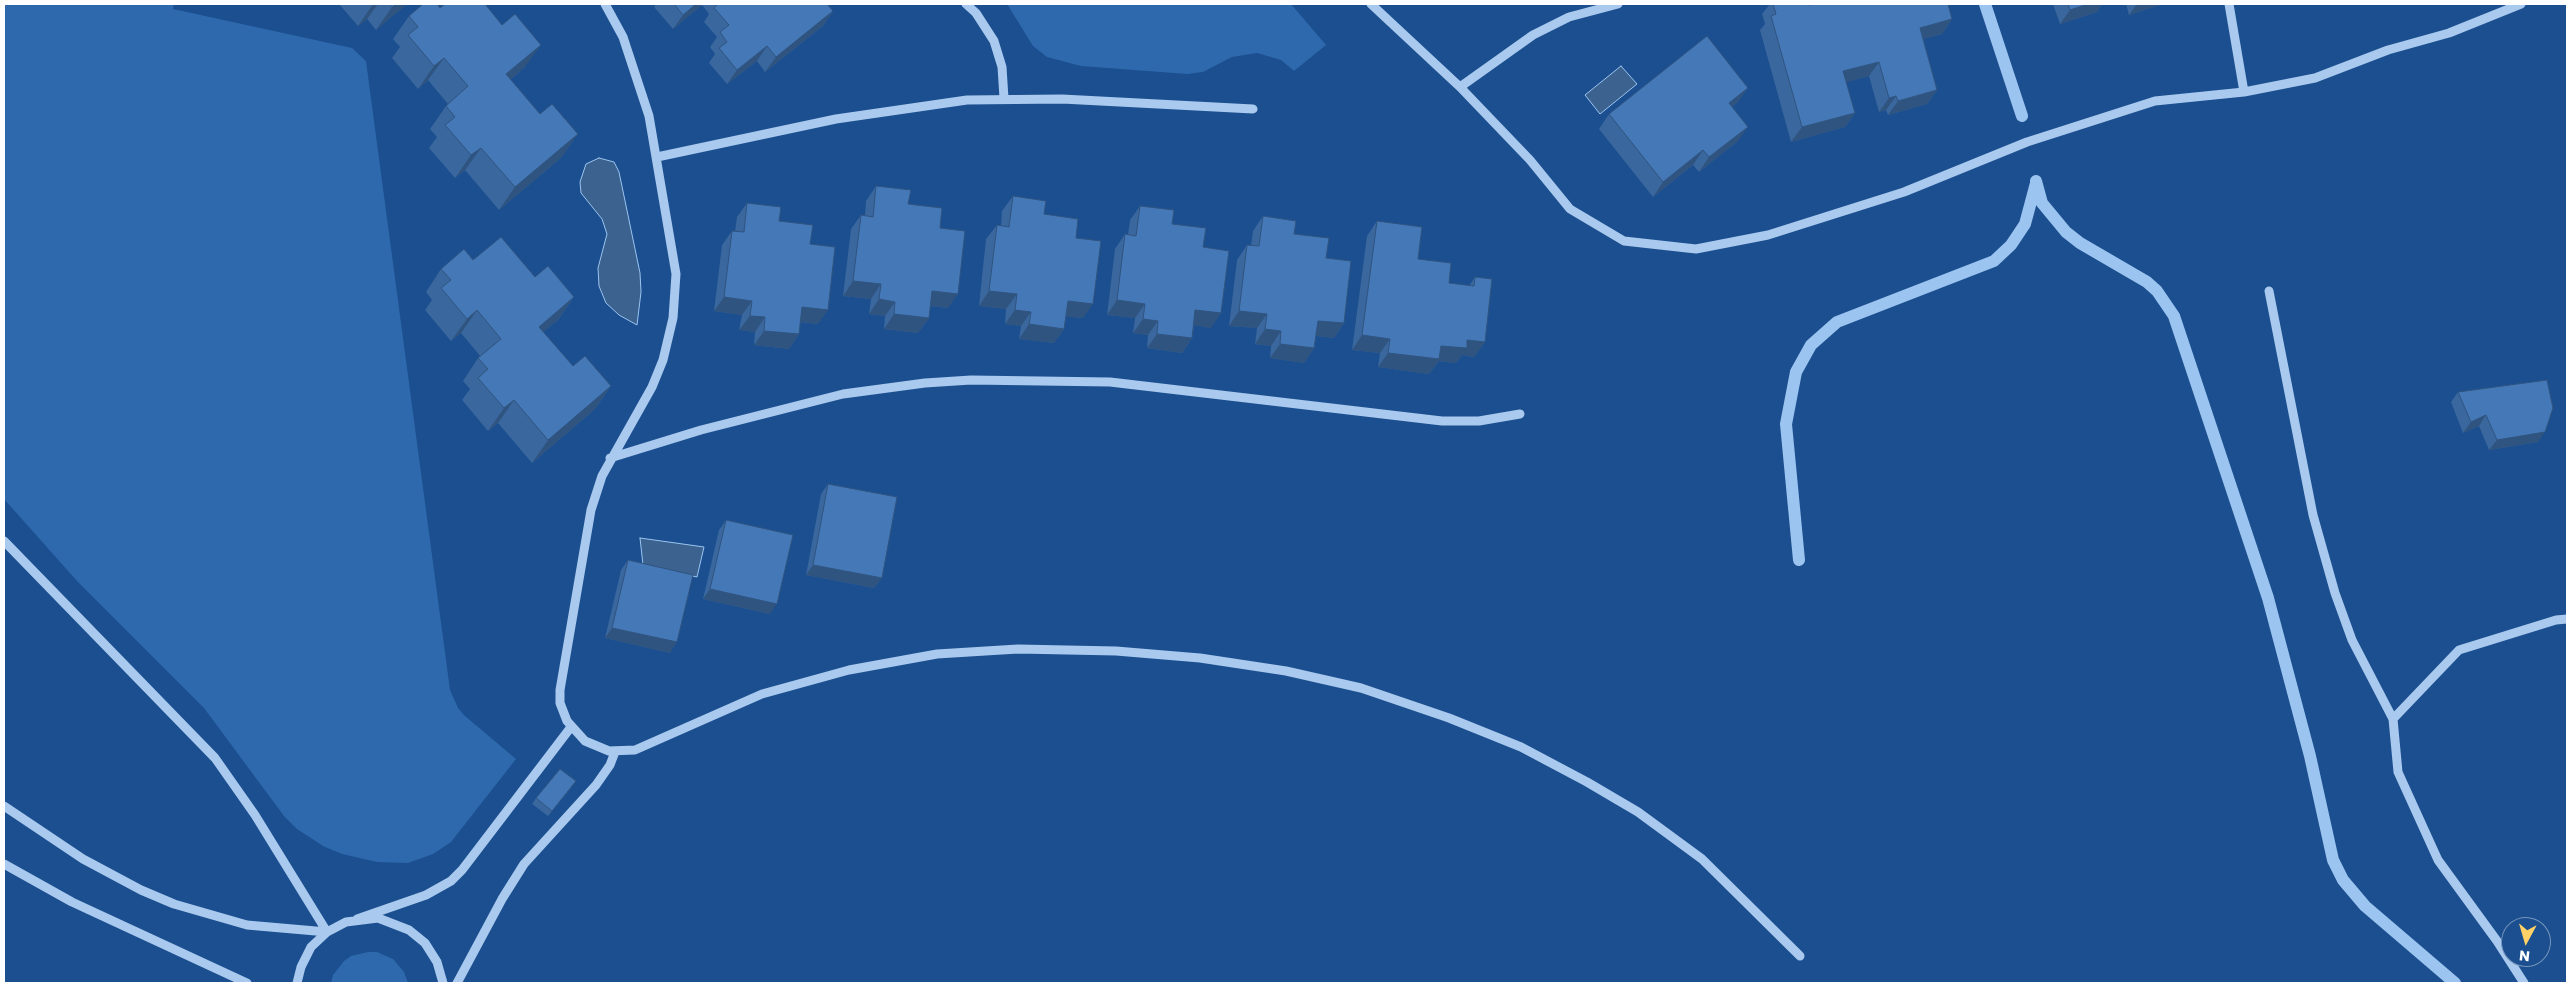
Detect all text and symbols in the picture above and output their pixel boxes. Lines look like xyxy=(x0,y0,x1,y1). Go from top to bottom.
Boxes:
north arrow xyxy=(2501,917,2551,967)
text: N xyxy=(2518,945,2531,966)

